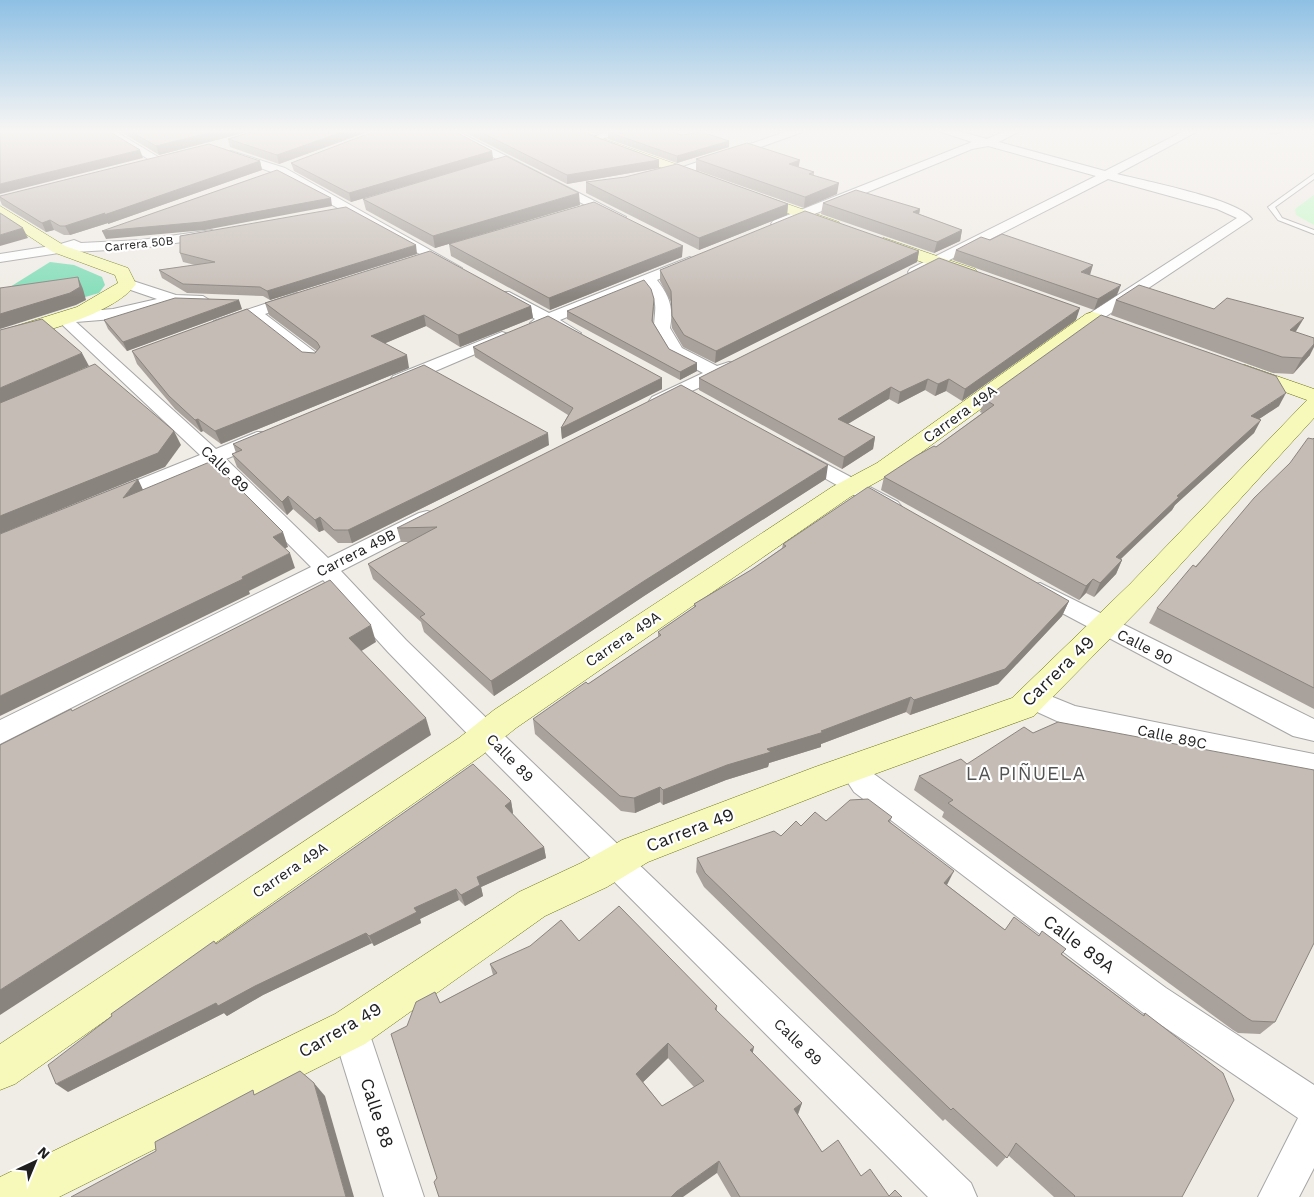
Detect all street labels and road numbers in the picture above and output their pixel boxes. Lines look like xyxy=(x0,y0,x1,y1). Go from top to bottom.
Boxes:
street label: Carrera 50B xyxy=(104,233,174,255)
street label: Carrera 49A xyxy=(920,381,1000,447)
street label: Calle 89 xyxy=(197,442,253,496)
street label: Carrera 49B xyxy=(313,525,399,581)
street label: Carrera 49A xyxy=(582,607,664,671)
street label: Calle 90 xyxy=(1114,625,1176,669)
street label: Carrera 49 xyxy=(1017,631,1098,710)
street label: Calle 89C xyxy=(1136,721,1208,753)
street label: Calle 89 xyxy=(483,730,537,786)
street label: Carrera 49 xyxy=(643,803,737,856)
street label: Carrera 49A xyxy=(249,838,331,902)
street label: Calle 89A xyxy=(1039,910,1119,977)
street label: Carrera 49 xyxy=(294,997,385,1062)
street label: Calle 89 xyxy=(770,1015,826,1069)
street label: Calle 88 xyxy=(356,1075,399,1150)

